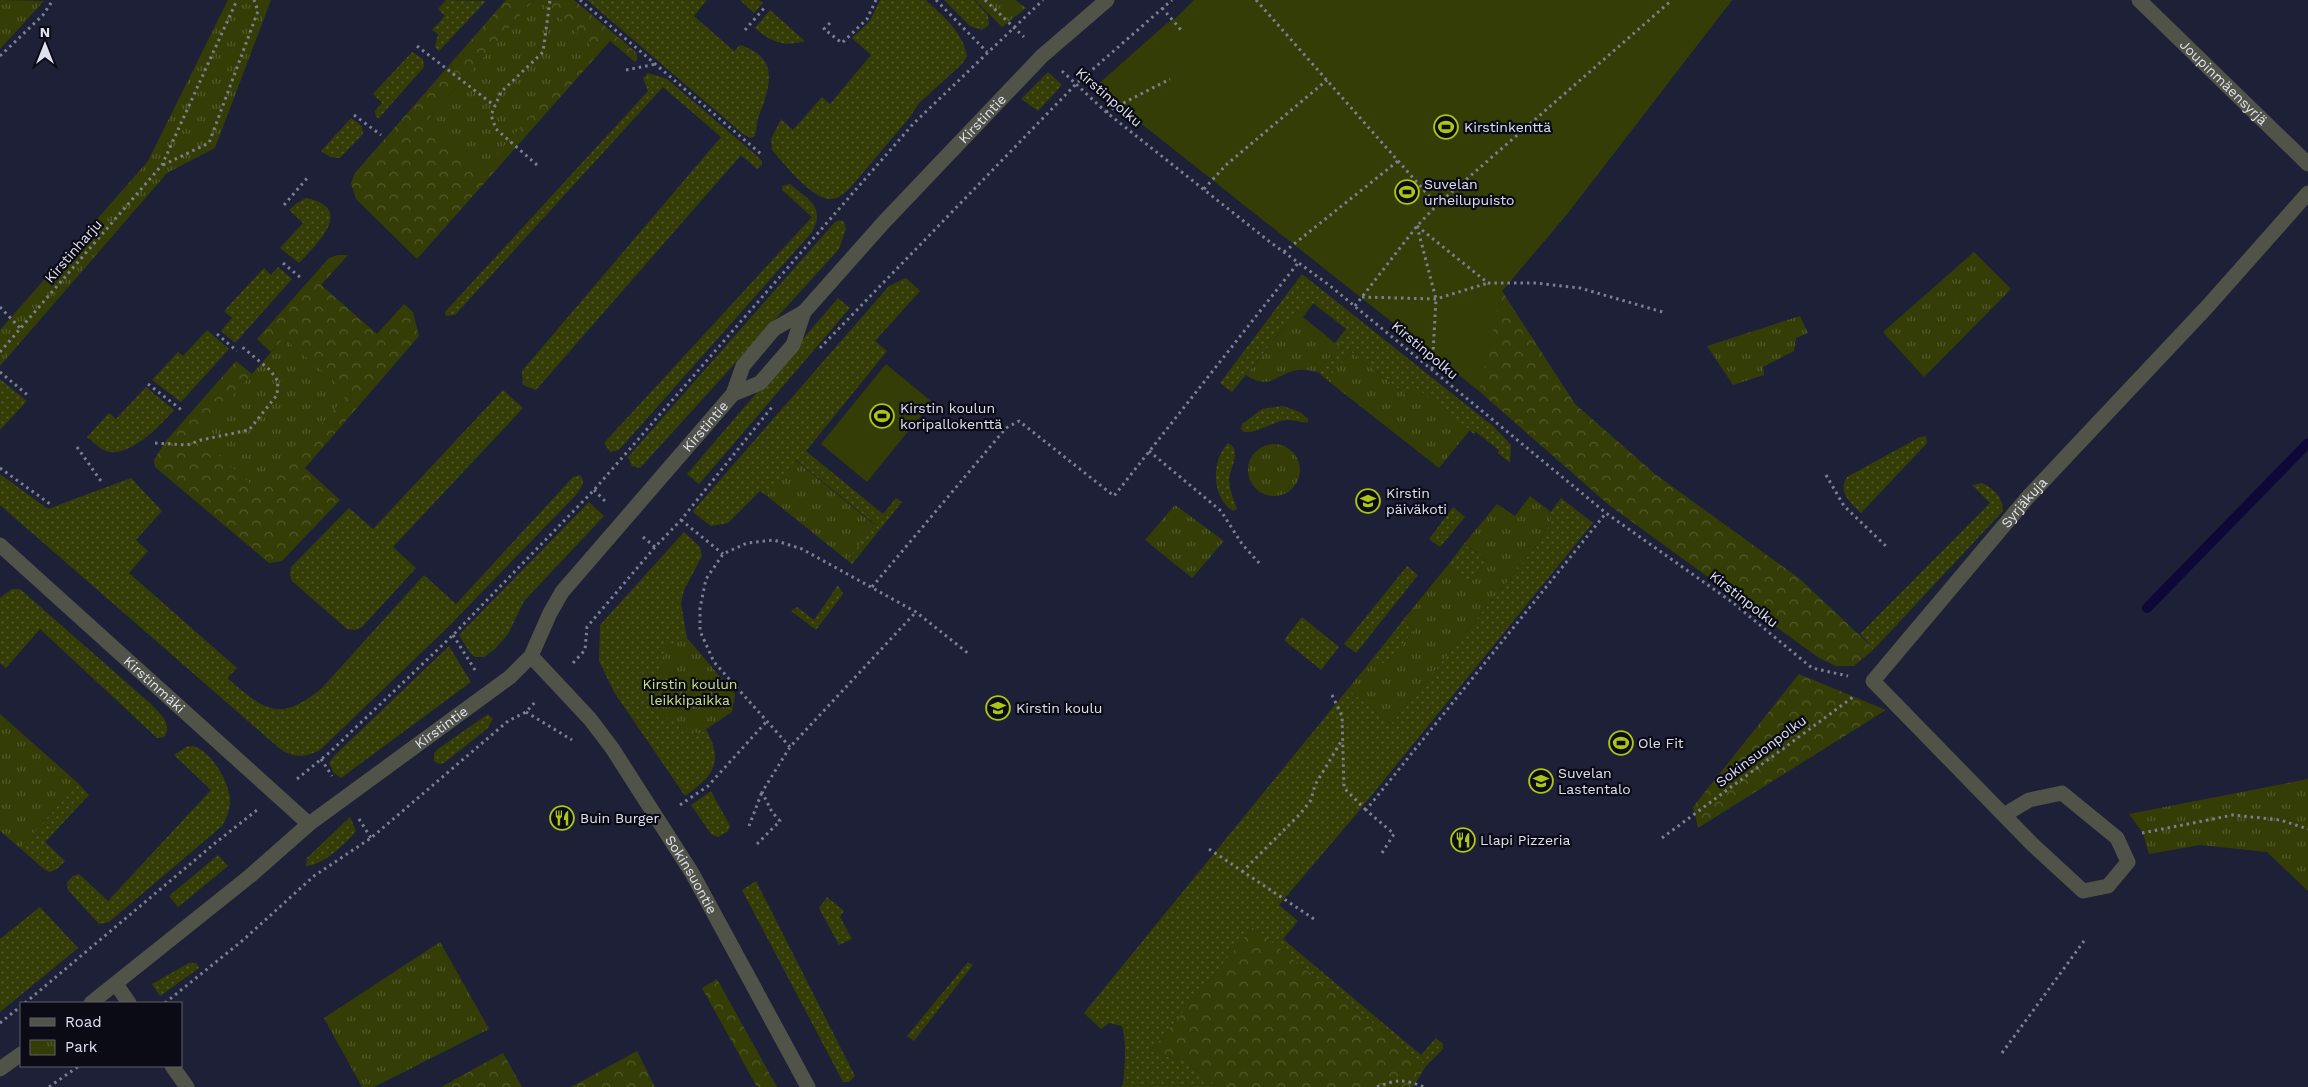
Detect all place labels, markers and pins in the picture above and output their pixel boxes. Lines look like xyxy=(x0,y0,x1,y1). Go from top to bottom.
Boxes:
sports icon: Kirstinkenttä xyxy=(1433,114,1459,140)
place label: Kirstinkenttä xyxy=(1464,119,1551,135)
place label: Suvelan urheilupuisto xyxy=(1424,176,1515,208)
sports icon: Suvelan urheilupuisto xyxy=(1394,179,1420,205)
place label: Kirstin koulun koripallokenttä xyxy=(900,400,1002,432)
sports icon: Kirstin koulun koripallokenttä xyxy=(869,403,895,429)
place label: Kirstin päiväkoti xyxy=(1386,485,1447,517)
school or university icon: Kirstin päiväkoti xyxy=(1355,488,1381,514)
school or university icon: Kirstin koulu xyxy=(985,695,1011,721)
place label: Kirstin koulu xyxy=(1016,700,1102,716)
sports icon: Ole Fit xyxy=(1608,730,1634,756)
place label: Ole Fit xyxy=(1638,735,1684,751)
place label: Suvelan Lastentalo xyxy=(1558,765,1631,797)
school or university icon: Suvelan Lastentalo xyxy=(1528,768,1554,794)
restaurant icon: Buin Burger xyxy=(549,805,575,831)
place label: Buin Burger xyxy=(580,810,660,826)
restaurant icon: Llapi Pizzeria xyxy=(1450,827,1476,853)
place label: Llapi Pizzeria xyxy=(1480,832,1570,848)

